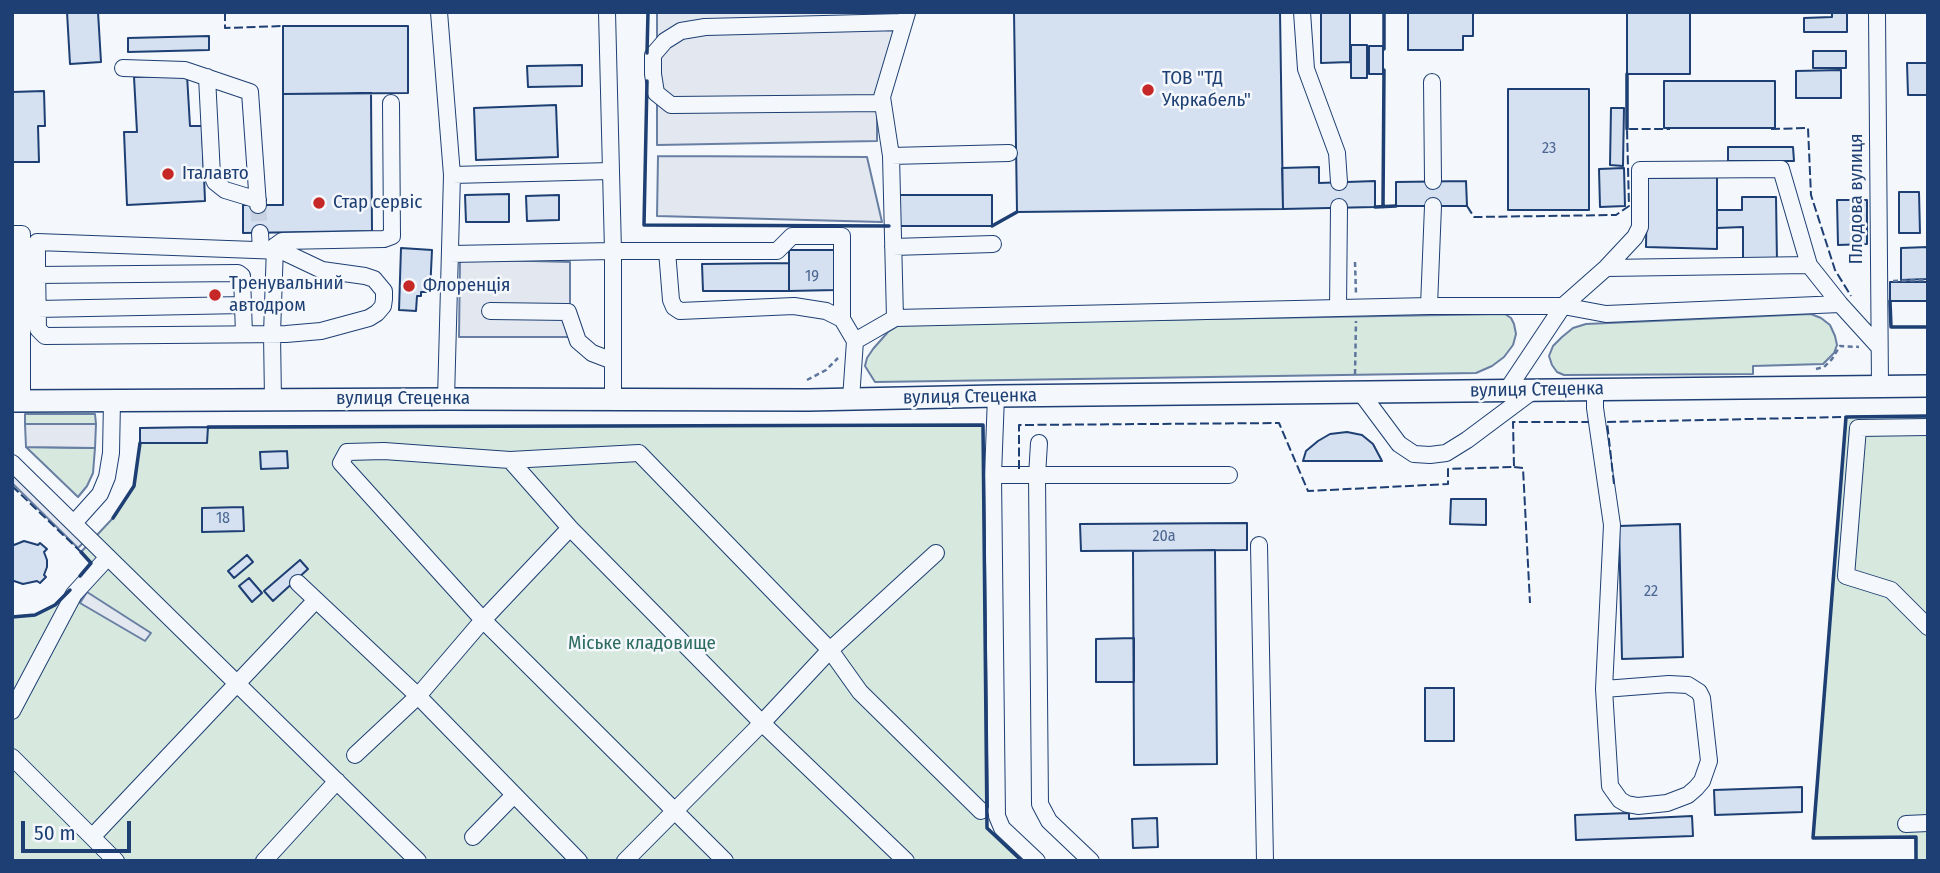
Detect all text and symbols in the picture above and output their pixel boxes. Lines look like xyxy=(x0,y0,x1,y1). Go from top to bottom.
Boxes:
place label: ТОВ "ТД Укркабель" xyxy=(1162,68,1251,112)
marker: ТОВ "ТД Укркабель" xyxy=(1140,82,1156,98)
street label: Плодова вулиця xyxy=(1846,134,1868,264)
house number: 23 xyxy=(1542,139,1556,159)
place label: Італавто xyxy=(182,163,249,185)
marker: Італавто xyxy=(160,166,176,182)
place label: Стар сервіс xyxy=(333,192,422,214)
marker: Стар сервіс xyxy=(311,195,327,211)
house number: 19 xyxy=(805,267,819,287)
place label: Тренувальний автодром xyxy=(229,273,344,317)
place label: Флоренція xyxy=(423,275,510,297)
marker: Флоренція xyxy=(401,278,417,294)
marker: Тренувальний автодром xyxy=(207,287,223,303)
street label: вулиця Стеценка xyxy=(1470,377,1604,403)
street label: вулиця Стеценка xyxy=(903,384,1037,410)
street label: вулиця Стеценка xyxy=(336,388,470,410)
house number: 18 xyxy=(216,509,230,529)
house number: 20а xyxy=(1152,527,1176,547)
house number: 22 xyxy=(1644,582,1658,602)
park label: Міське кладовище xyxy=(568,633,716,655)
scale bar xyxy=(24,806,135,850)
text: 50 m xyxy=(34,820,76,846)

